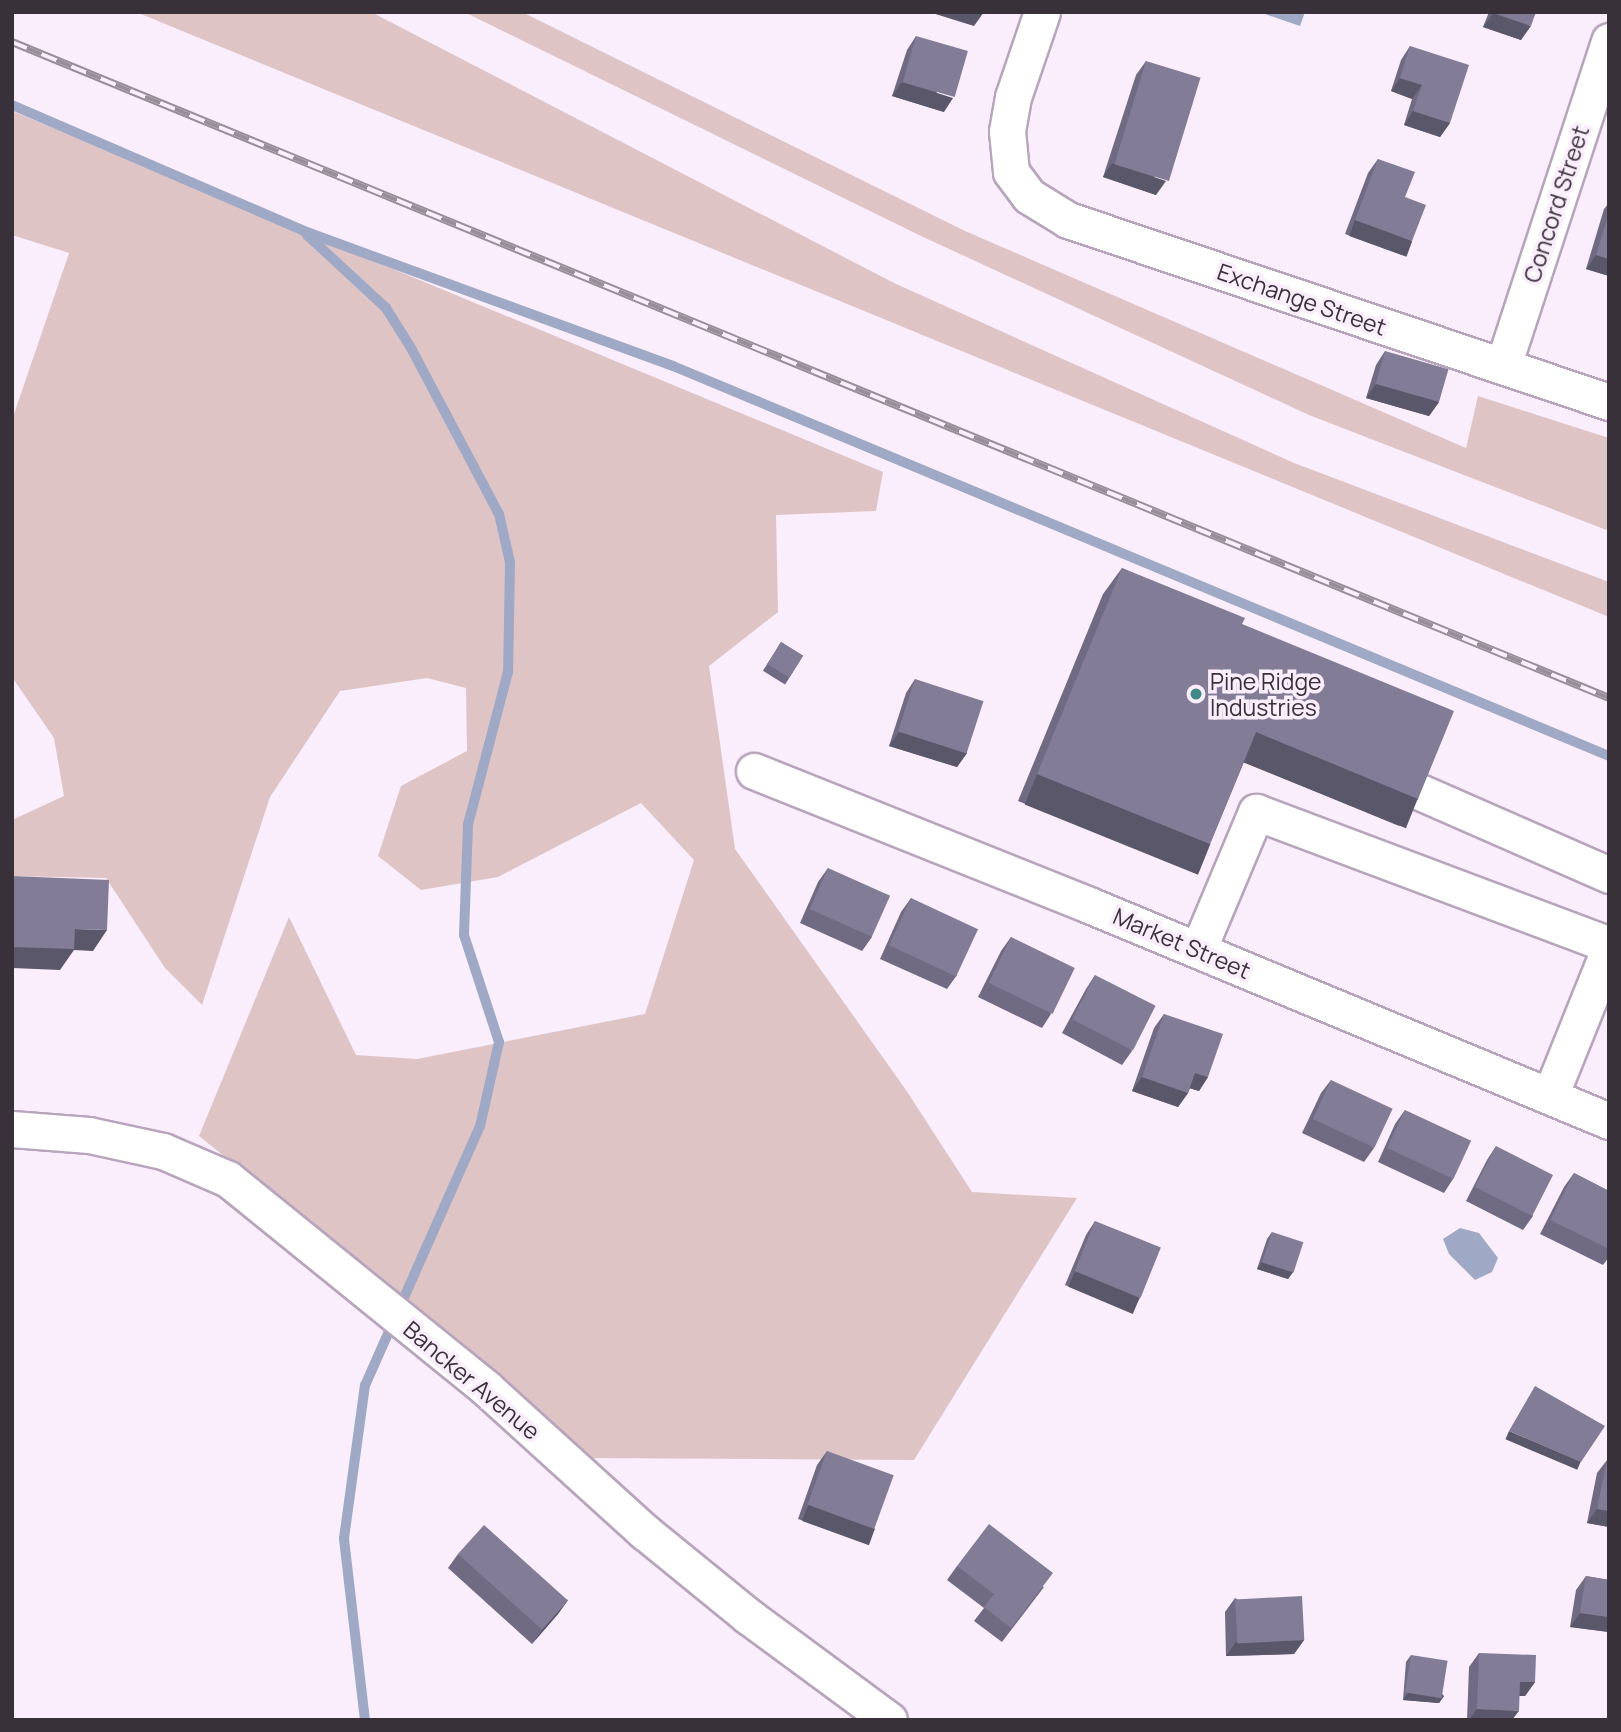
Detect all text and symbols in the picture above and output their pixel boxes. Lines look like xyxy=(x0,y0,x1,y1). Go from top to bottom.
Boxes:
street label: Concord Street xyxy=(1518,122,1594,286)
street label: Exchange Street xyxy=(1214,257,1390,341)
place label: Pine Ridge Industries xyxy=(1210,667,1321,721)
marker: Pine Ridge Industries xyxy=(1188,686,1204,702)
street label: Market Street xyxy=(1109,902,1255,984)
street label: Bancker Avenue xyxy=(398,1315,546,1445)

